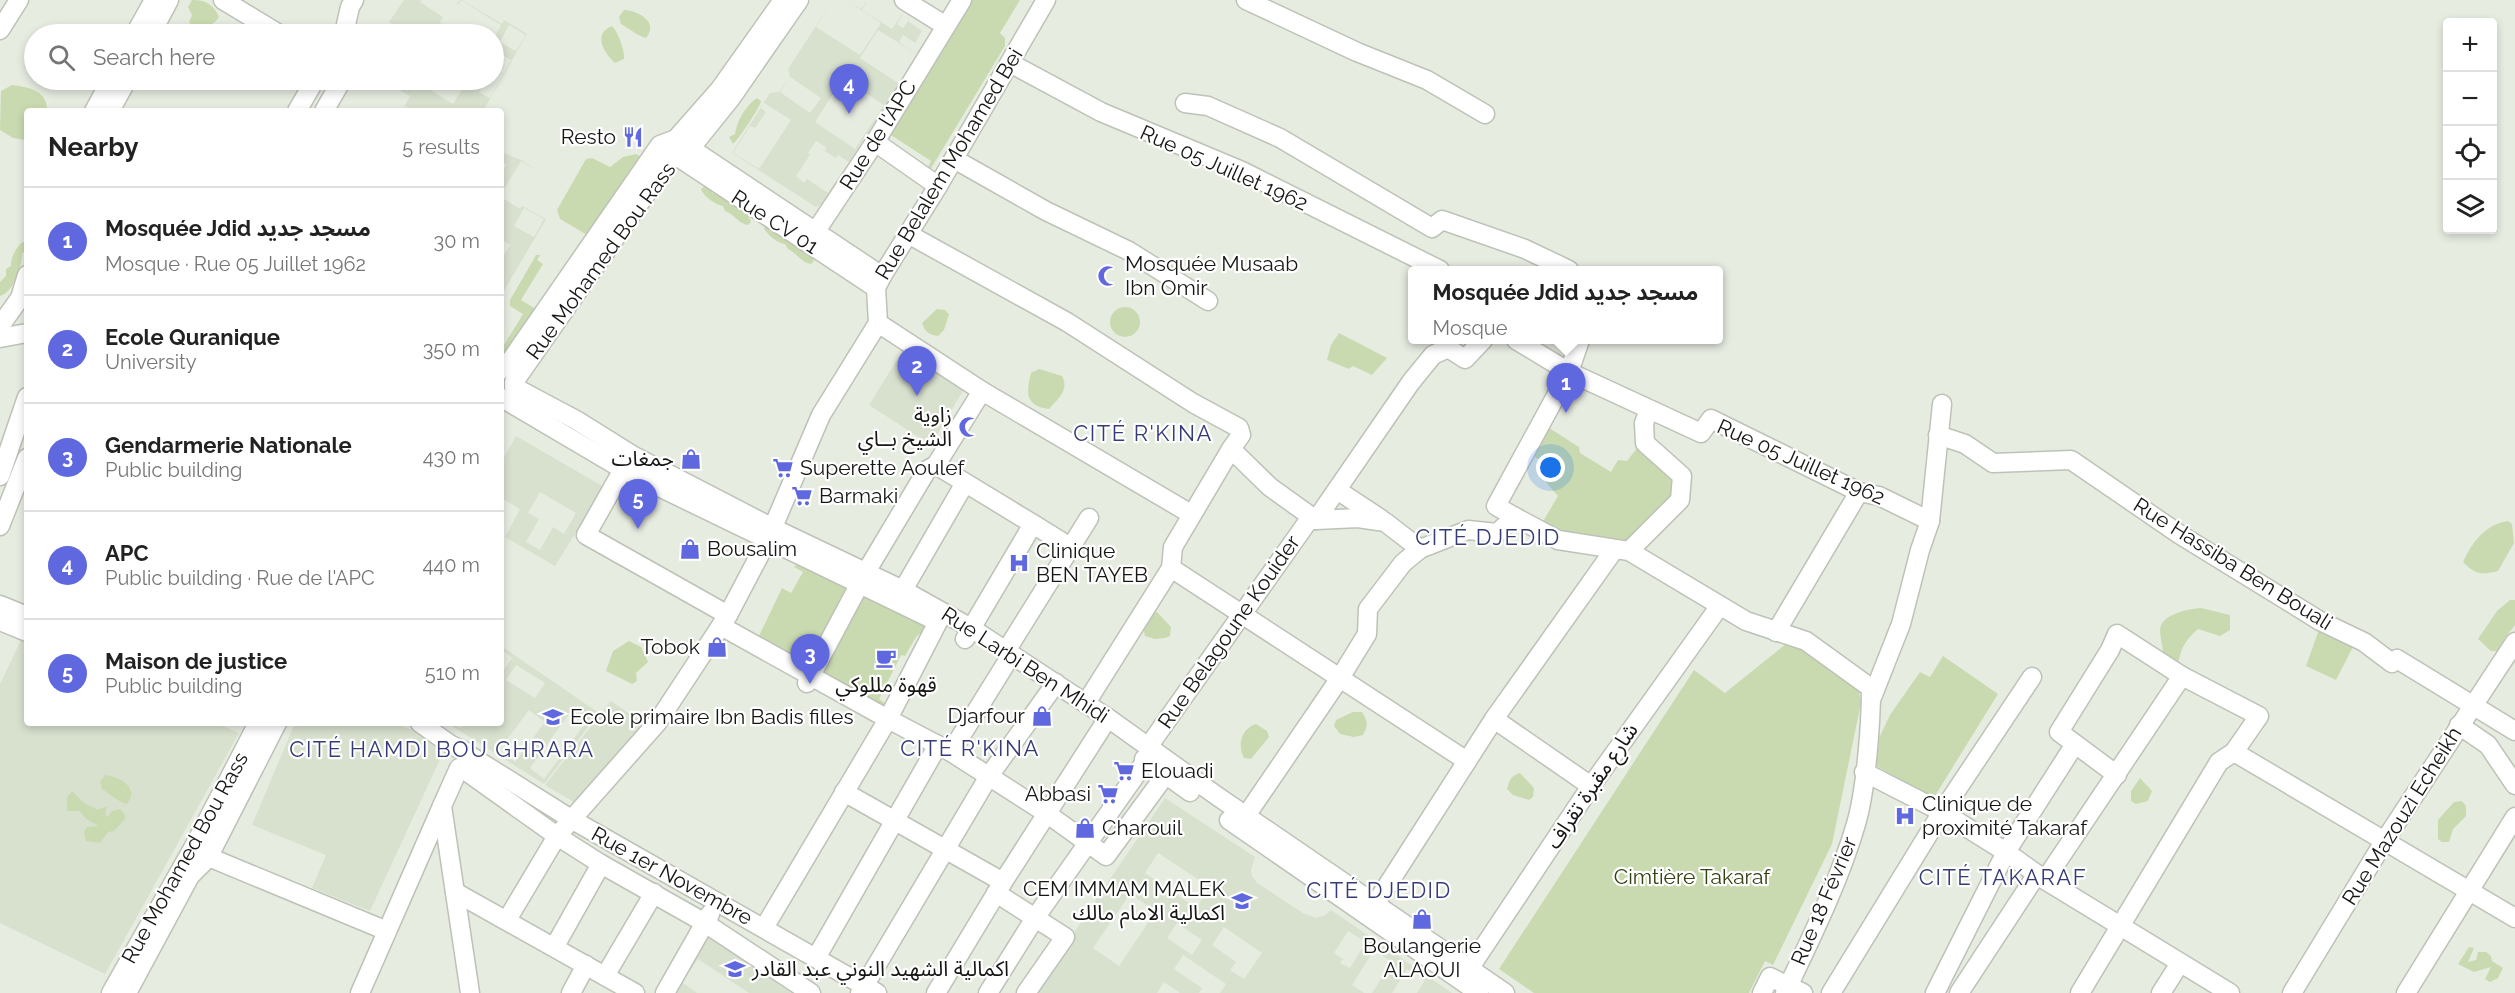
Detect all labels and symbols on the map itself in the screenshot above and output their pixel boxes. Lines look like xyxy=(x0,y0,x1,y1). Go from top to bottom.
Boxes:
street label: Rue Belalem Mohamed Bei xyxy=(870,44,1028,284)
pin: 4 xyxy=(830,64,868,114)
street label: Rue de l'APC xyxy=(834,75,921,194)
street label: Rue 05 Juillet 1962 xyxy=(1137,119,1312,216)
place label: Resto xyxy=(561,124,616,149)
restaurant icon: Resto xyxy=(621,125,645,149)
street label: Rue Mohamed Bou Rass xyxy=(521,157,681,364)
street label: Rue CV 01 xyxy=(727,184,823,259)
place label: Mosquée Musaab Ibn Omir xyxy=(1125,251,1298,300)
mosque icon: Mosquée Musaab Ibn Omir xyxy=(1096,264,1120,288)
pin: 2 xyxy=(898,346,936,396)
pin: 1 xyxy=(1546,364,1586,413)
place label: زاوية الشيخ بــاي xyxy=(858,402,952,455)
street label: Rue 05 Juillet 1962 xyxy=(1714,413,1889,510)
mosque icon: زاوية الشيخ بــاي xyxy=(957,415,981,439)
district label: CITÉ R'KINA xyxy=(1073,420,1213,446)
place label: جمغات xyxy=(612,446,674,471)
shop icon: جمغات xyxy=(679,447,703,471)
your location xyxy=(1536,453,1565,482)
place label: Superette Aoulef xyxy=(800,455,965,480)
supermarket icon: Superette Aoulef xyxy=(771,456,795,480)
pin: 5 xyxy=(618,480,658,529)
place label: Barmaki xyxy=(819,483,898,508)
supermarket icon: Barmaki xyxy=(790,484,814,508)
street label: Rue Hassiba Ben Bouali xyxy=(2129,492,2337,635)
district label: CITÉ DJEDID xyxy=(1415,524,1561,550)
street label: Rue Belagoune Kouider xyxy=(1152,530,1305,733)
place label: Bousalim xyxy=(707,536,797,561)
shop icon: Bousalim xyxy=(678,537,702,561)
place label: Clinique BEN TAYEB xyxy=(1036,538,1148,587)
hospital icon: Clinique BEN TAYEB xyxy=(1007,551,1031,575)
street label: Rue Larbi Ben Mhidi xyxy=(937,601,1114,728)
place label: Tobok xyxy=(640,634,700,659)
pin: 3 xyxy=(790,634,830,684)
shop icon: Tobok xyxy=(705,635,729,659)
cafe icon: قهوة مللوكي xyxy=(874,646,898,670)
place label: قهوة مللوكي xyxy=(835,672,937,701)
place label: Djarfour xyxy=(948,703,1026,728)
place label: Ecole primaire Ibn Badis filles xyxy=(570,704,854,729)
shop icon: Djarfour xyxy=(1030,704,1054,728)
school or university icon: Ecole primaire Ibn Badis filles xyxy=(541,705,565,729)
street label: شارع مقبرة تقراف xyxy=(1540,718,1645,855)
street label: Rue Mazouzi Echeikh xyxy=(2337,722,2467,909)
district label: CITÉ R'KINA xyxy=(900,735,1040,761)
district label: CITÉ HAMDI BOU GHRARA xyxy=(289,736,595,762)
street label: Rue Mohamed Bou Rass xyxy=(116,748,253,968)
place label: Elouadi xyxy=(1141,758,1214,783)
supermarket icon: Elouadi xyxy=(1112,759,1136,783)
place label: Abbasi xyxy=(1025,781,1091,806)
supermarket icon: Abbasi xyxy=(1096,782,1120,806)
place label: Clinique de proximité Takaraf xyxy=(1922,791,2088,840)
hospital icon: Clinique de proximité Takaraf xyxy=(1893,804,1917,828)
place label: Charouil xyxy=(1102,815,1183,840)
shop icon: Charouil xyxy=(1073,816,1097,840)
street label: Rue 1er Novembre xyxy=(587,821,757,930)
street label: Rue 18 Février xyxy=(1785,832,1862,969)
park label: Cimtière Takaraf xyxy=(1614,864,1771,889)
district label: CITÉ TAKARAF xyxy=(1919,864,2087,890)
place label: CEM IMMAM MALEK اكمالية الامام مالك xyxy=(1023,876,1225,929)
district label: CITÉ DJEDID xyxy=(1306,877,1452,903)
school or university icon: CEM IMMAM MALEK اكمالية الامام مالك xyxy=(1230,889,1254,913)
shop icon: Boulangerie ALAOUI xyxy=(1410,907,1434,931)
place label: Boulangerie ALAOUI xyxy=(1363,933,1481,982)
place label: اكمالية الشهيد النوني عبد القادر xyxy=(751,956,1009,985)
school or university icon: اكمالية الشهيد النوني عبد القادر xyxy=(723,957,747,981)

